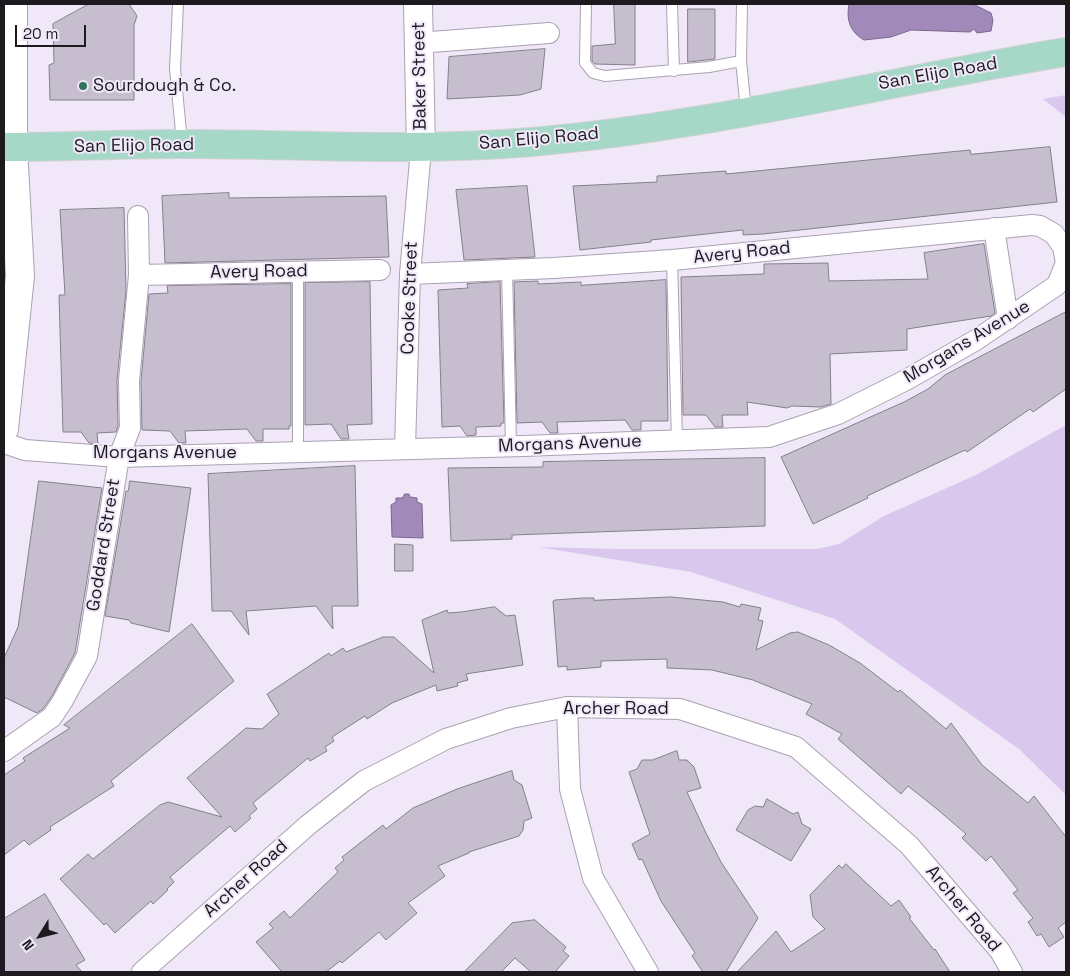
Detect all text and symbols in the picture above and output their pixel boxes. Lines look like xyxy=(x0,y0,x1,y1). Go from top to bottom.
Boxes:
scale bar xyxy=(18,15,89,47)
street label: Baker Street xyxy=(408,22,432,130)
text: 20 m xyxy=(23,24,58,43)
street label: San Elijo Road xyxy=(877,53,999,95)
place label: Sourdough & Co. xyxy=(93,75,236,97)
marker: Sourdough & Co. xyxy=(77,80,89,92)
street label: San Elijo Road xyxy=(478,123,600,155)
street label: San Elijo Road xyxy=(74,134,194,158)
street label: Avery Road xyxy=(692,237,792,269)
street label: Cooke Street xyxy=(397,241,423,355)
street label: Avery Road xyxy=(210,260,308,284)
street label: Morgans Avenue xyxy=(900,296,1034,388)
street label: Morgans Avenue xyxy=(498,431,642,457)
street label: Morgans Avenue xyxy=(93,442,237,464)
street label: Goddard Street xyxy=(83,477,125,613)
street label: Archer Road xyxy=(563,698,669,720)
street label: Archer Road xyxy=(199,836,293,922)
street label: Archer Road xyxy=(921,862,1005,956)
north arrow xyxy=(15,911,65,961)
text: N xyxy=(18,936,38,954)

